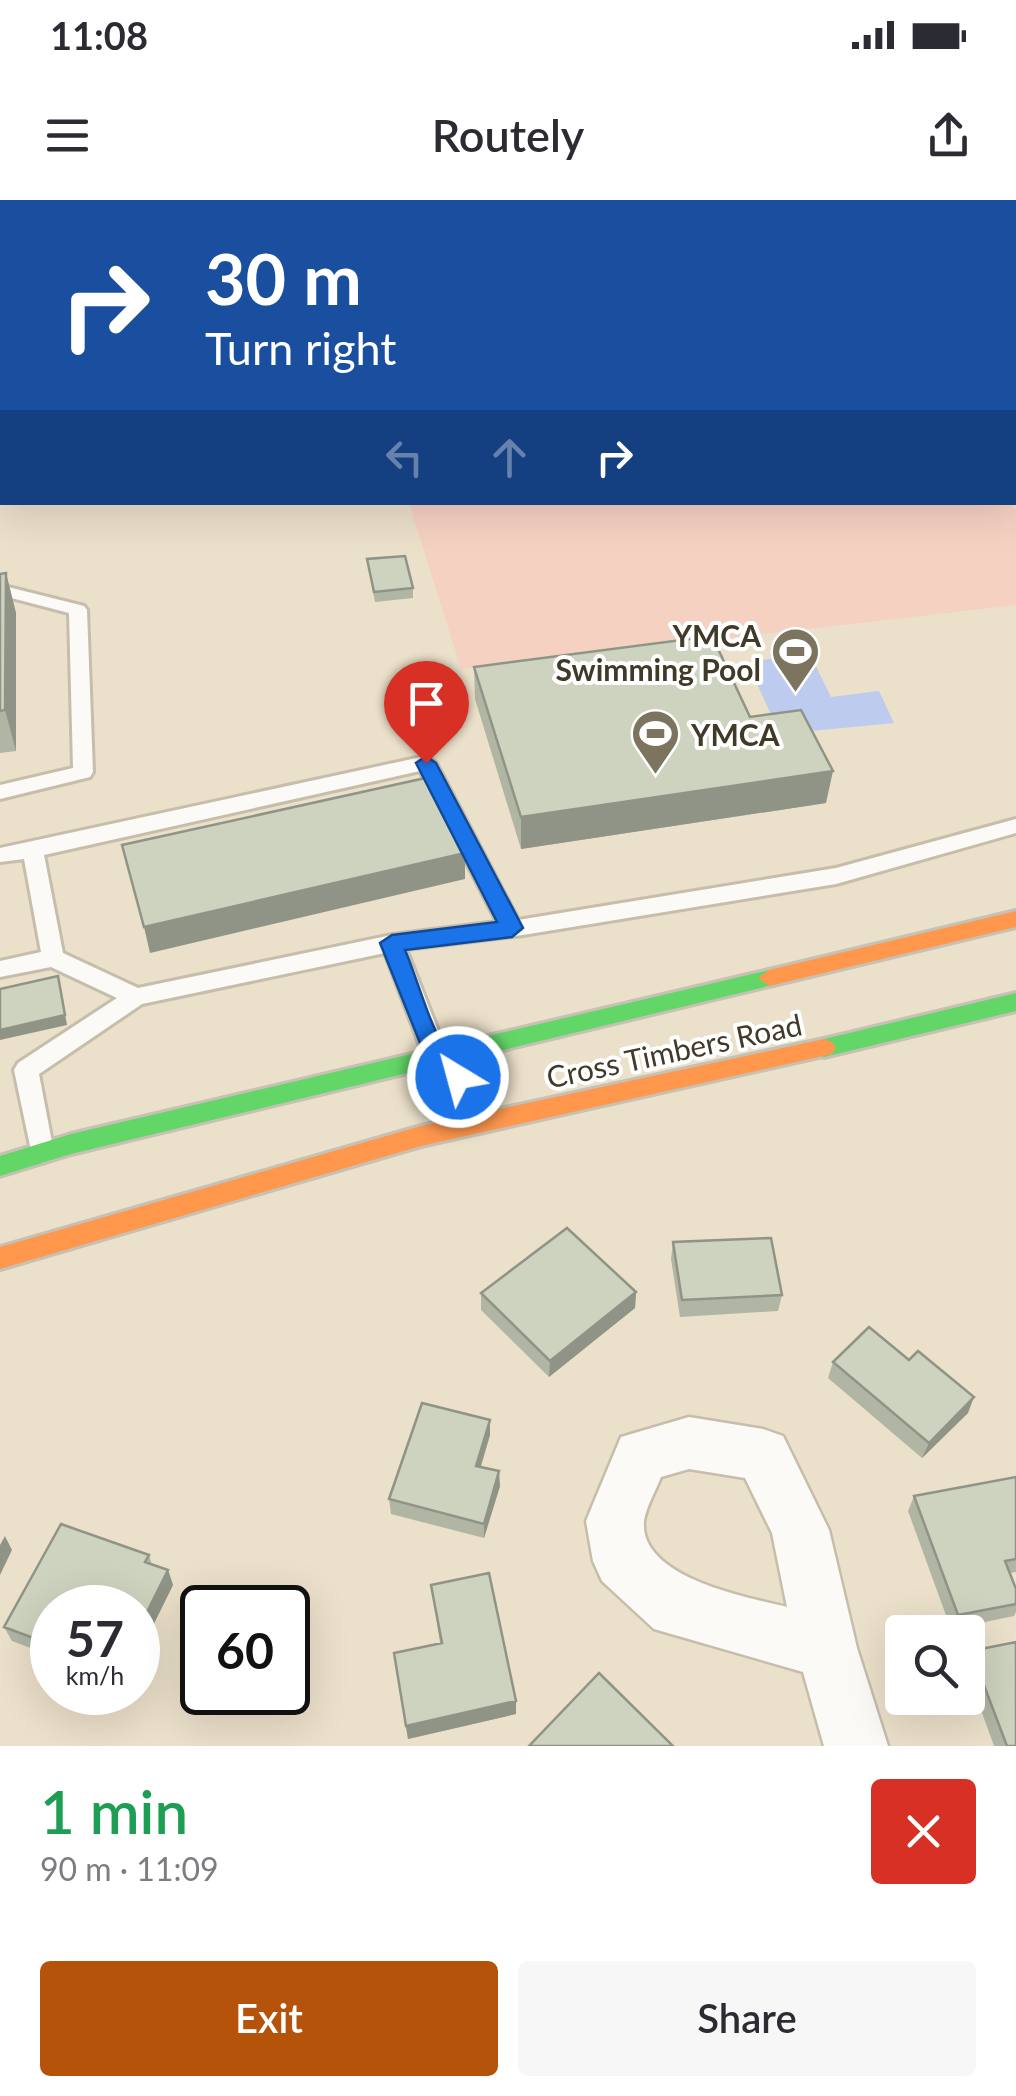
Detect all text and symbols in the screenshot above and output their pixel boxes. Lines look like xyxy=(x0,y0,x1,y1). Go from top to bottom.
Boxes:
text: 11:08 xyxy=(50,12,148,58)
icon: menu xyxy=(40,108,95,163)
text: Routely xyxy=(432,108,584,162)
icon: share xyxy=(921,108,976,163)
text: 30 m xyxy=(205,236,362,320)
icon: right xyxy=(40,240,170,370)
text: Turn right xyxy=(205,321,396,375)
icon: left xyxy=(377,430,432,485)
icon: ahead xyxy=(482,430,537,485)
icon: right xyxy=(587,430,642,485)
place label: YMCA Swimming Pool xyxy=(556,617,761,687)
sports icon: YMCA Swimming Pool xyxy=(770,626,822,694)
pin xyxy=(384,661,469,764)
icon: arrive xyxy=(399,676,454,731)
sports icon: YMCA xyxy=(630,708,682,776)
place label: YMCA xyxy=(690,716,780,752)
street label: Cross Timbers Road xyxy=(543,1005,805,1095)
position arrow xyxy=(406,1025,510,1129)
speed limit sign: 60 xyxy=(180,1585,310,1715)
text: 57 xyxy=(66,1608,124,1668)
map controls xyxy=(885,1615,985,1715)
button: search xyxy=(885,1615,985,1715)
text: km/h xyxy=(66,1660,124,1690)
text: 1 min xyxy=(40,1775,188,1847)
button: close xyxy=(871,1779,976,1884)
text: 90 m · 11:09 xyxy=(40,1849,219,1888)
button: Exit xyxy=(40,1961,498,2076)
button: Share xyxy=(518,1961,976,2076)

